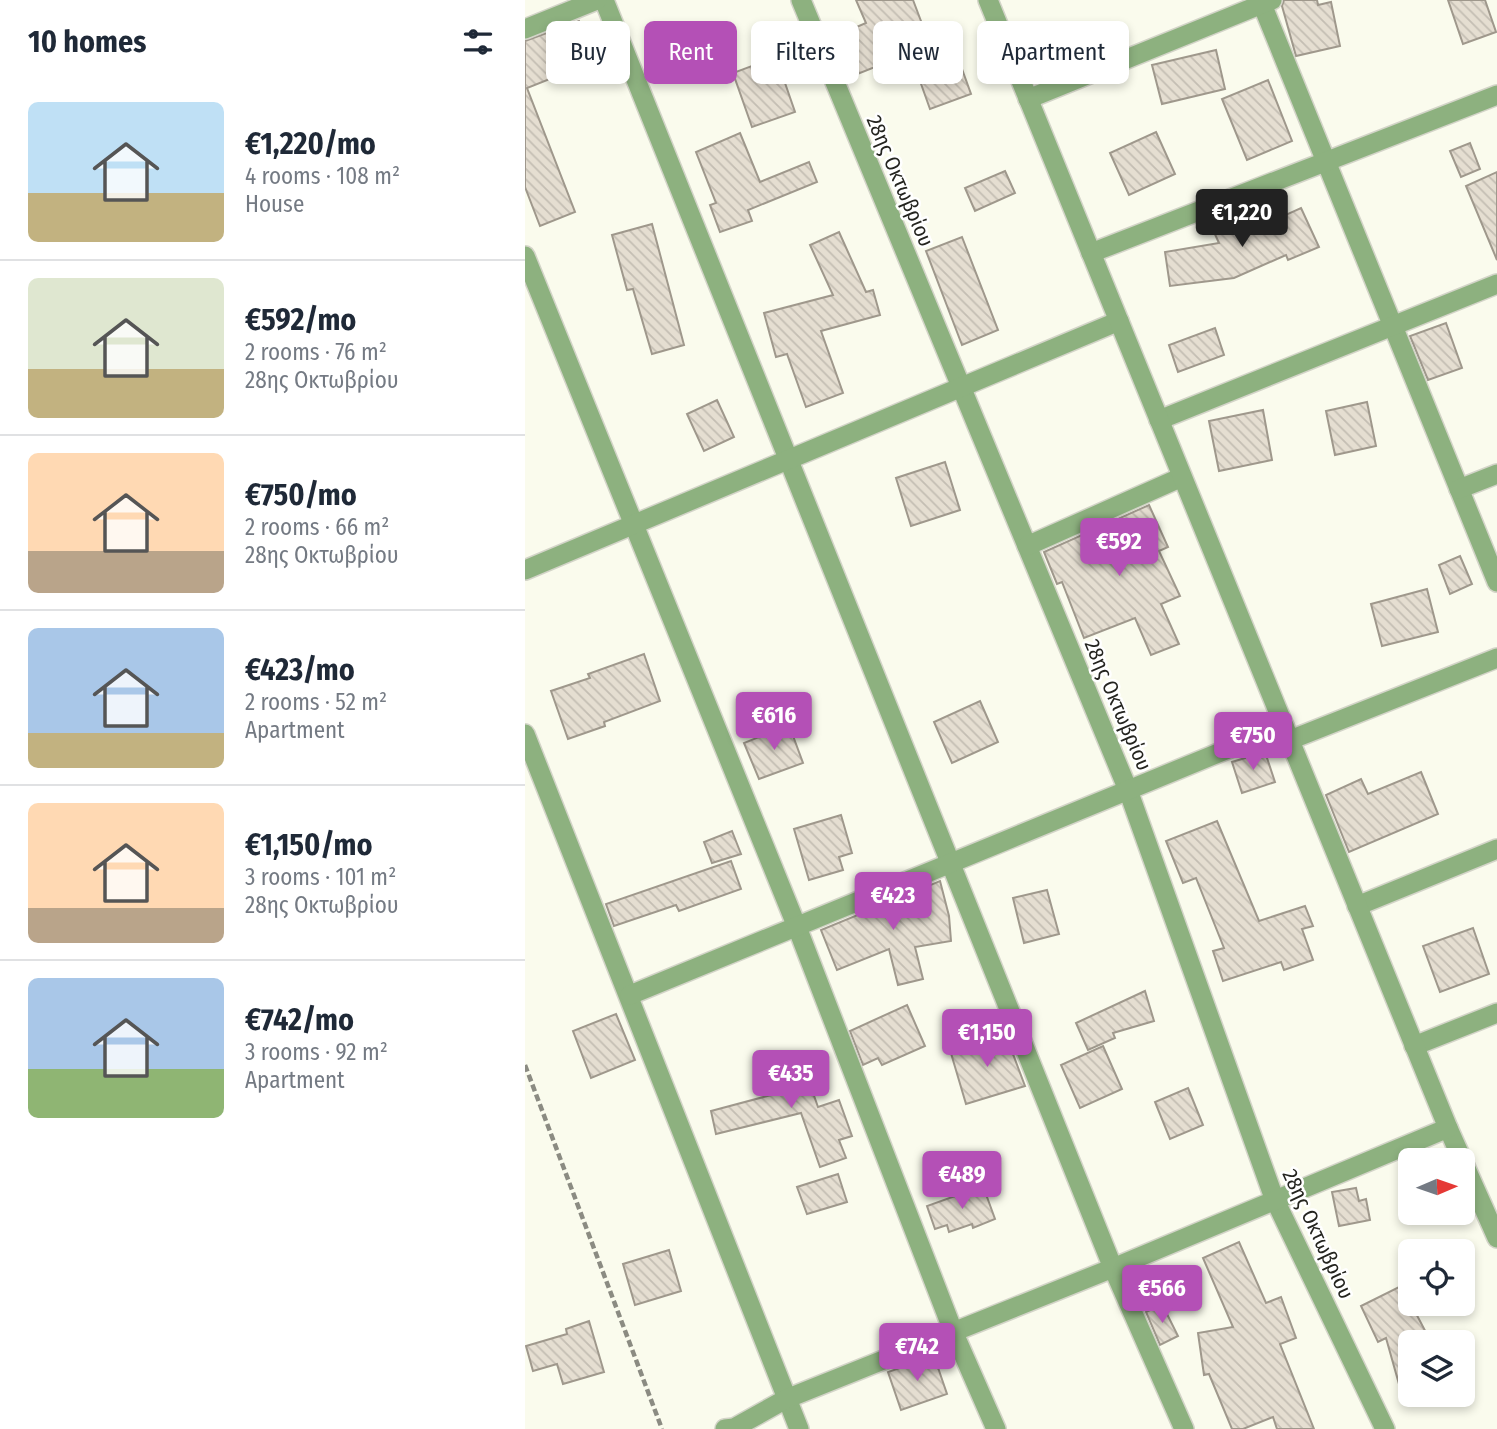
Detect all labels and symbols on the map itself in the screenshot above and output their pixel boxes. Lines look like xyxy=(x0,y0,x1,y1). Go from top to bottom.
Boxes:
street label: 28ης Οκτωβρίου xyxy=(861,111,939,251)
pin: €1,220 xyxy=(1185,190,1299,249)
pin: €592 xyxy=(1078,518,1160,578)
street label: 28ης Οκτωβρίου xyxy=(1079,635,1157,775)
pin: €616 xyxy=(733,692,815,752)
pin: €750 xyxy=(1212,712,1294,772)
pin: €423 xyxy=(852,872,934,932)
pin: €1,150 xyxy=(930,1010,1044,1069)
pin: €435 xyxy=(750,1050,832,1110)
north arrow xyxy=(1398,1148,1475,1225)
pin: €489 xyxy=(921,1152,1003,1211)
street label: 28ης Οκτωβρίου xyxy=(1277,1165,1359,1303)
pin: €566 xyxy=(1121,1266,1203,1325)
pin: €742 xyxy=(876,1324,958,1383)

